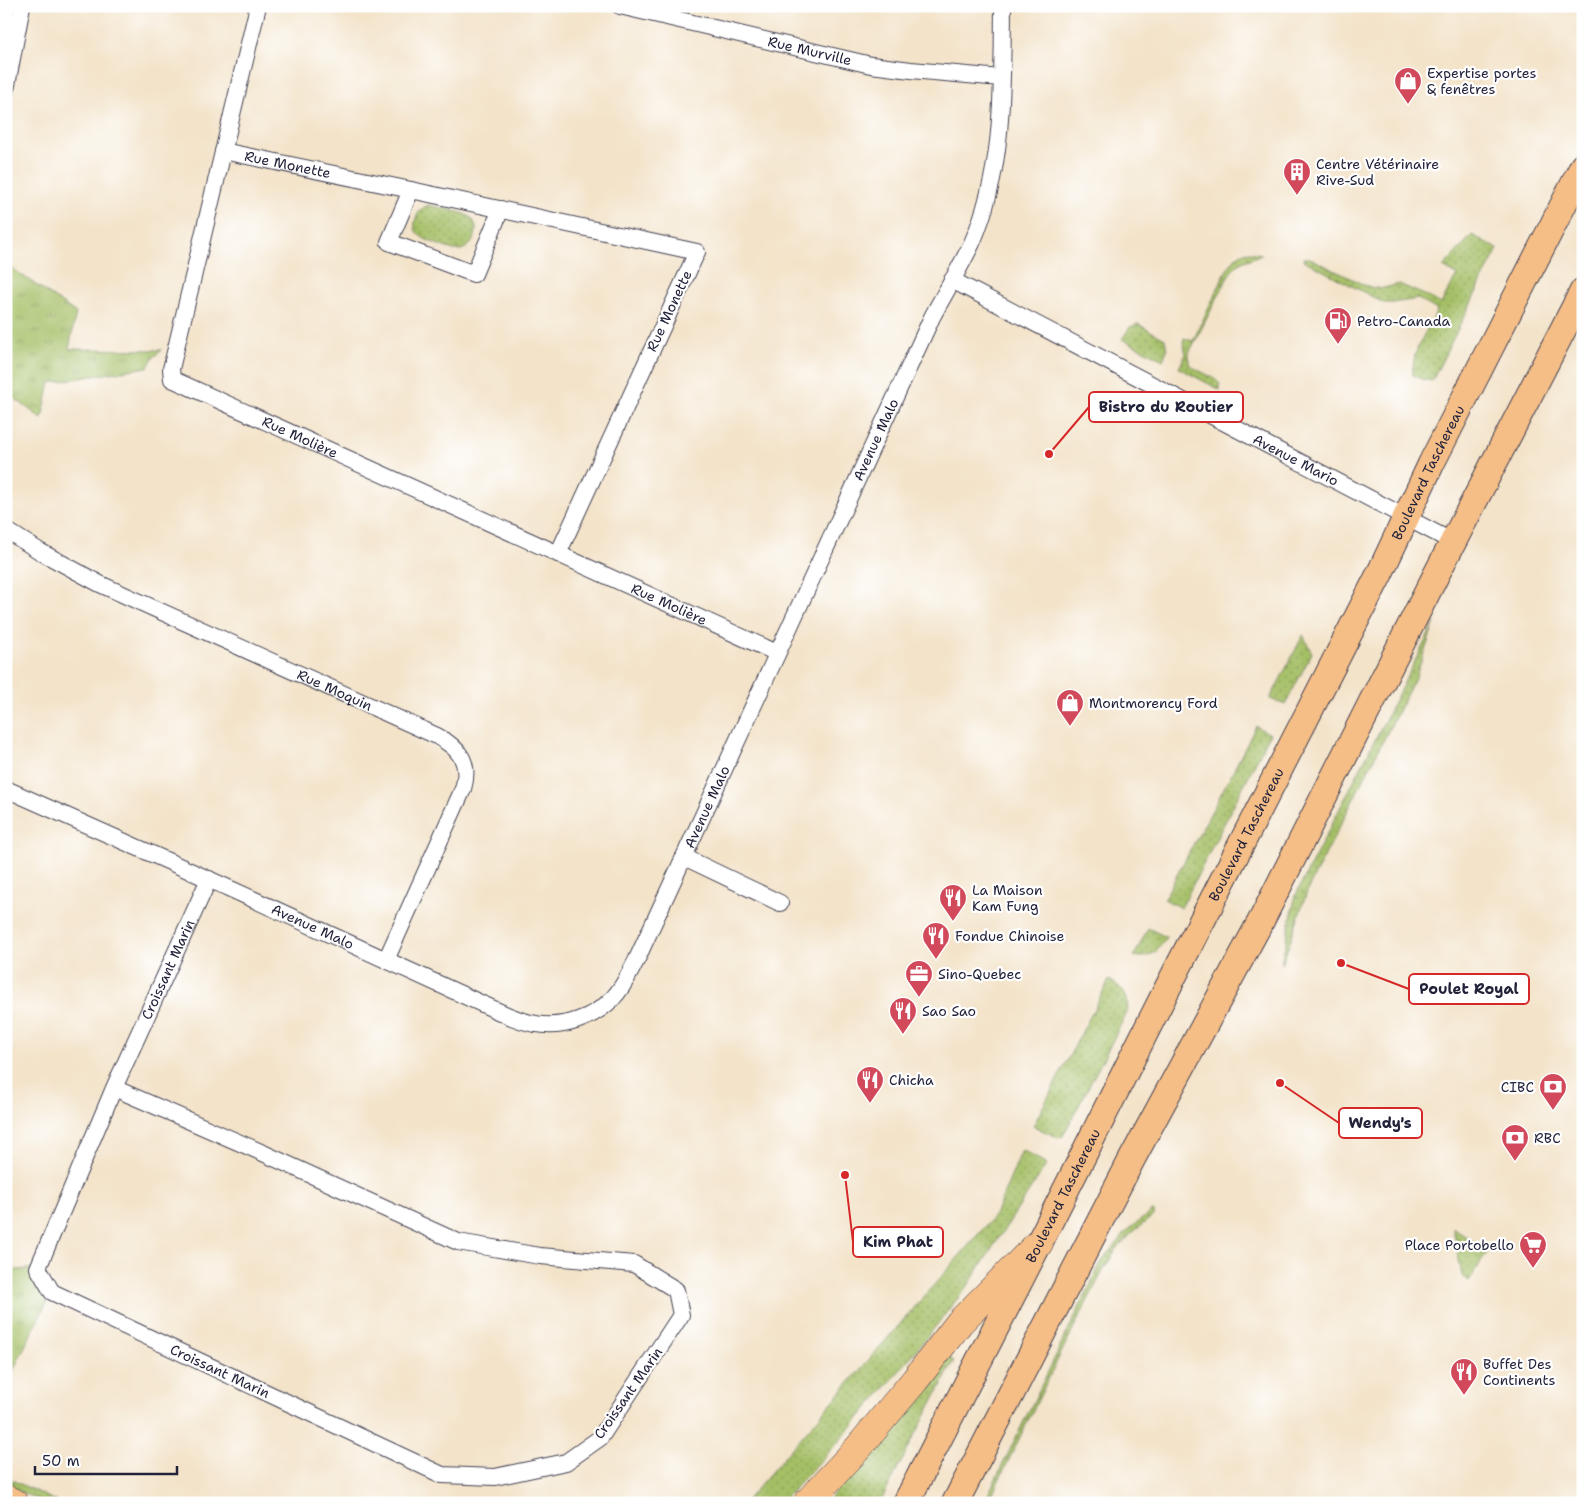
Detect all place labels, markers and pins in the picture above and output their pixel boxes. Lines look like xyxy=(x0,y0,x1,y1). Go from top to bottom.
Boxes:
place label: Expertise portes & fenêtres xyxy=(1427,64,1537,98)
shop icon: Expertise portes & fenêtres xyxy=(1393,66,1423,105)
place label: Centre Vétérinaire Rive-Sud xyxy=(1316,155,1439,189)
building icon: Centre Vétérinaire Rive-Sud xyxy=(1282,157,1312,196)
fuel station icon: Petro-Canada xyxy=(1323,306,1353,345)
place label: Petro-Canada xyxy=(1357,312,1451,330)
callout: Bistro du Routier xyxy=(1089,392,1243,422)
shop icon: Montmorency Ford xyxy=(1055,688,1085,727)
place label: Montmorency Ford xyxy=(1089,694,1218,712)
place label: La Maison Kam Fung xyxy=(972,881,1043,915)
restaurant icon: La Maison Kam Fung xyxy=(938,883,968,922)
restaurant icon: Fondue Chinoise xyxy=(921,921,951,960)
place label: Fondue Chinoise xyxy=(955,927,1065,945)
office icon: Sino-Quebec xyxy=(904,959,934,998)
place label: Sino-Quebec xyxy=(938,965,1021,983)
callout: Poulet Royal xyxy=(1409,974,1529,1004)
restaurant icon: Sao Sao xyxy=(888,996,918,1035)
place label: Sao Sao xyxy=(922,1002,976,1020)
restaurant icon: Chicha xyxy=(855,1065,885,1104)
place label: Chicha xyxy=(889,1071,934,1089)
bank icon: CIBC xyxy=(1538,1072,1568,1111)
place label: CIBC xyxy=(1501,1078,1534,1096)
callout: Wendy's xyxy=(1339,1108,1422,1138)
bank icon: RBC xyxy=(1500,1123,1530,1162)
place label: RBC xyxy=(1534,1129,1561,1147)
callout: Kim Phat xyxy=(853,1227,943,1257)
supermarket icon: Place Portobello xyxy=(1518,1230,1548,1269)
place label: Place Portobello xyxy=(1405,1236,1514,1254)
place label: Buffet Des Continents xyxy=(1483,1355,1556,1389)
restaurant icon: Buffet Des Continents xyxy=(1449,1357,1479,1396)

